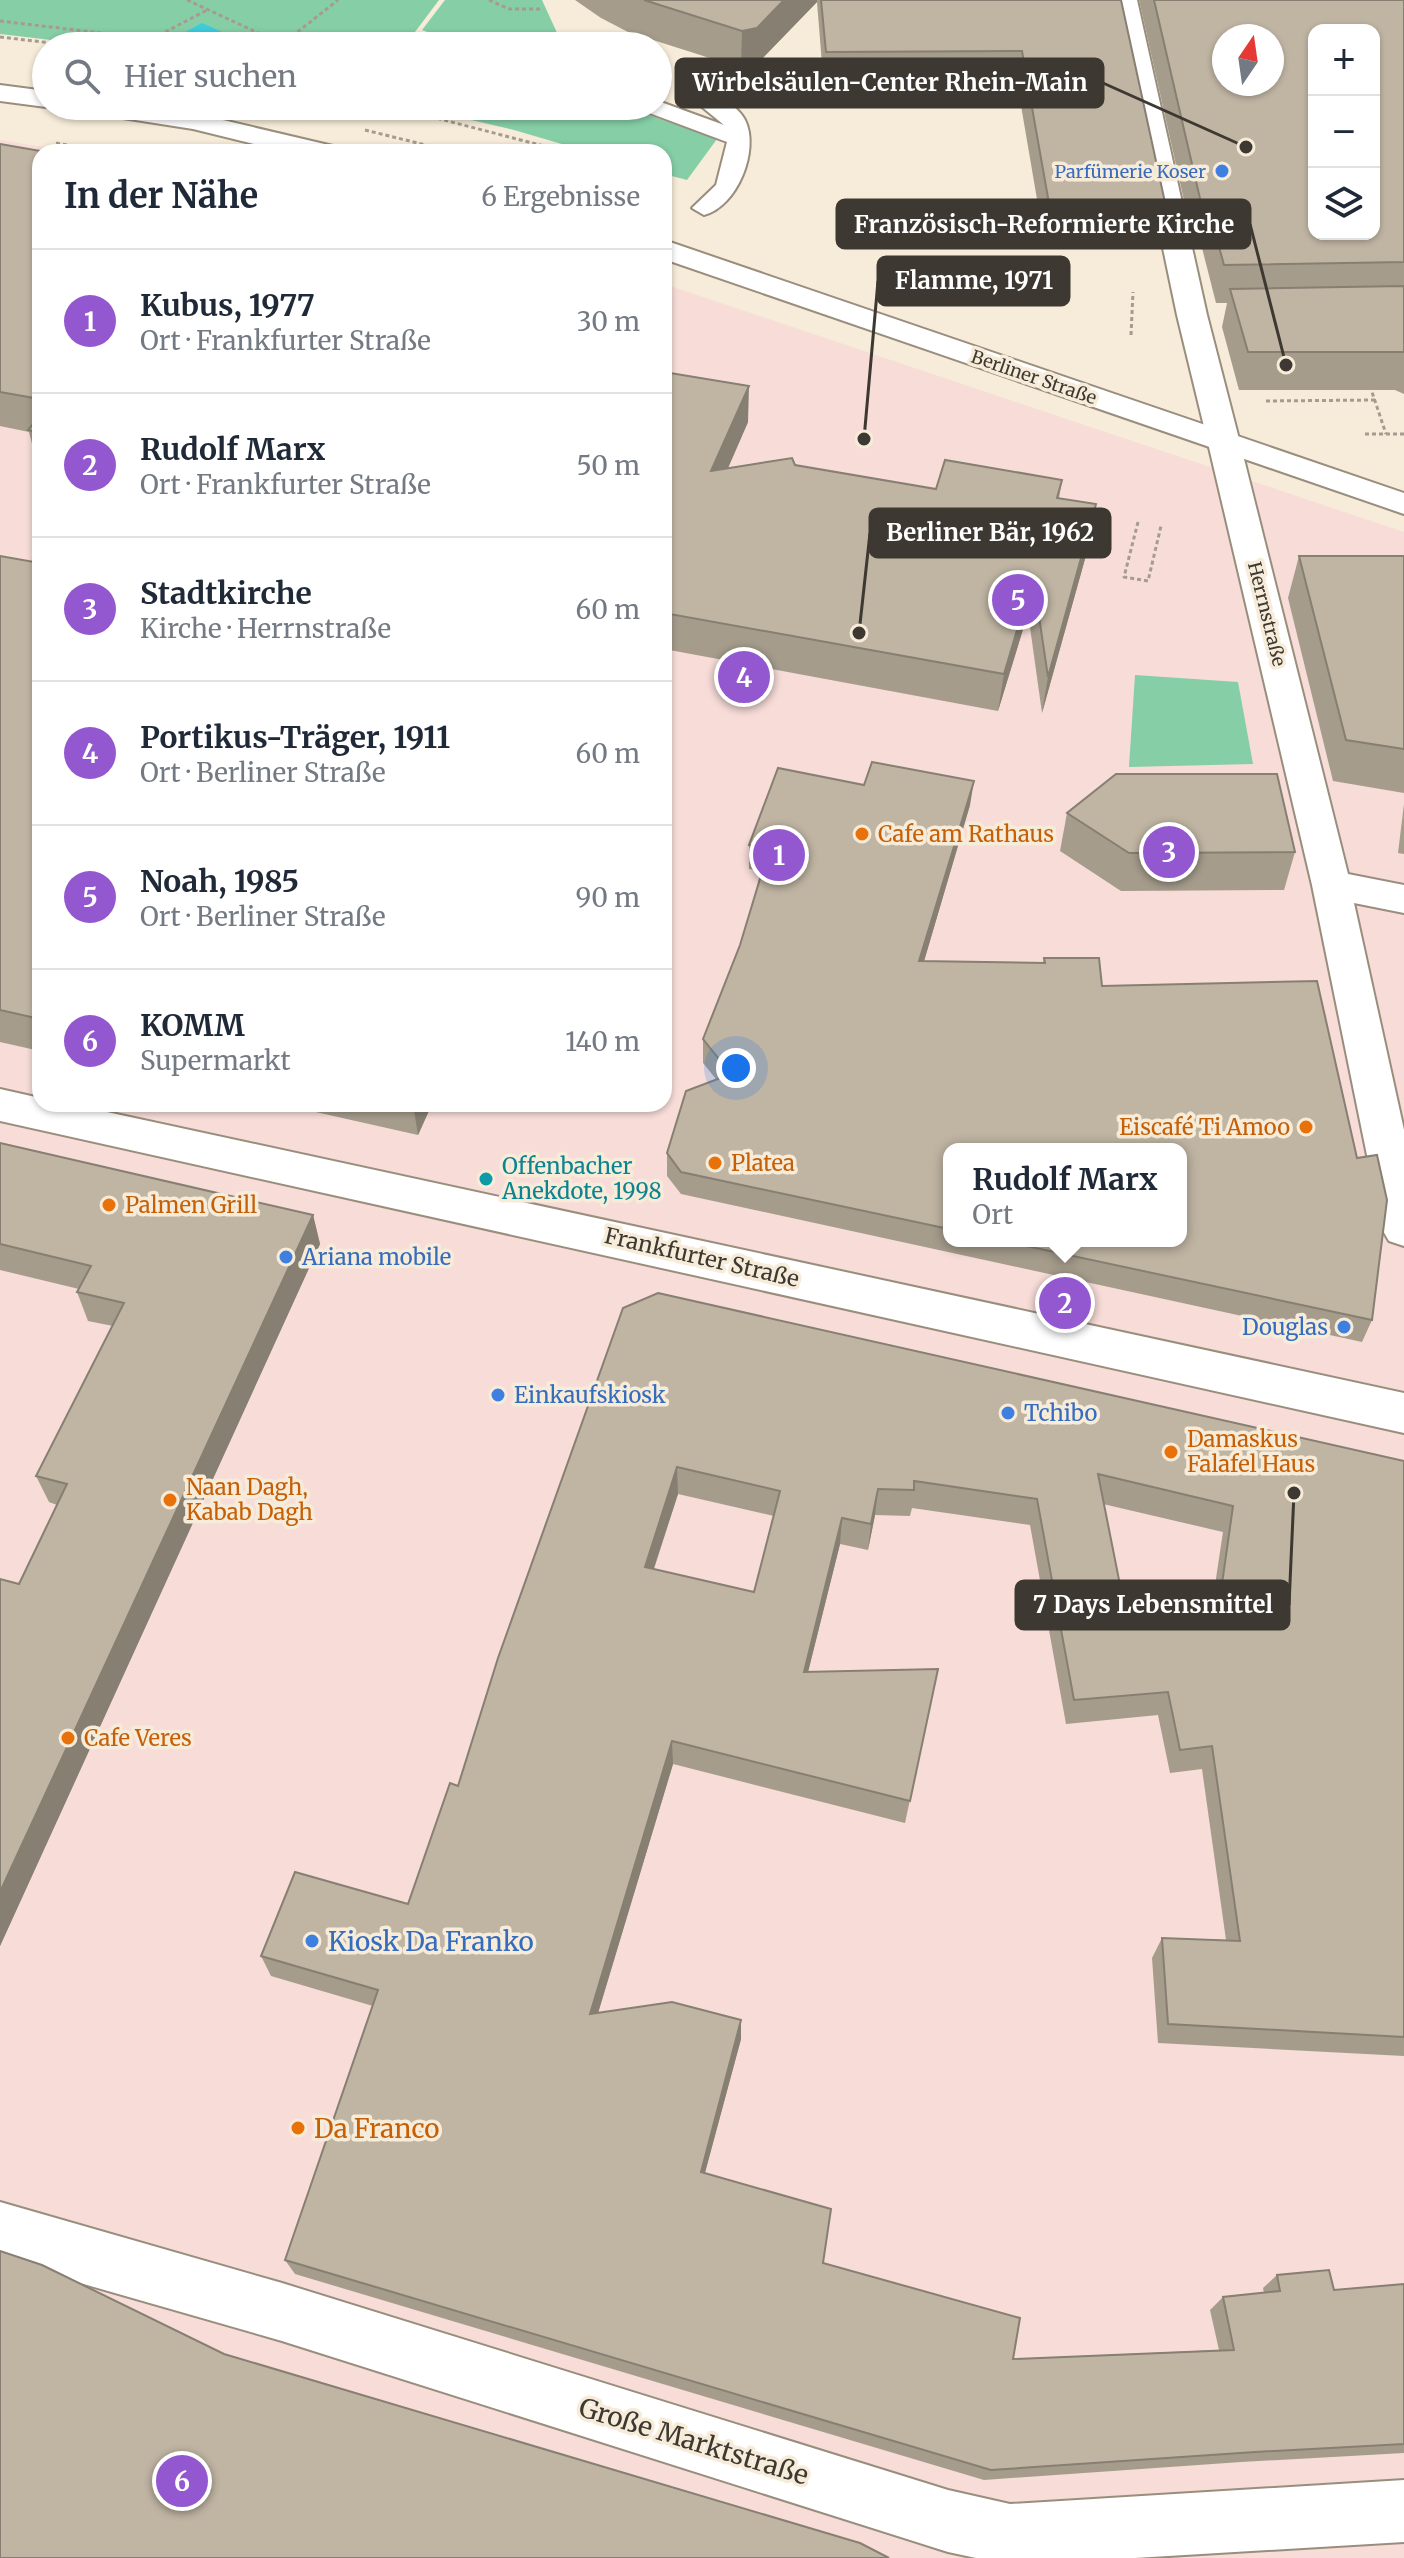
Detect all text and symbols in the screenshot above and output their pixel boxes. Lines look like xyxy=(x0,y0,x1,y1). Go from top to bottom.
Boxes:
north arrow xyxy=(1212,24,1284,96)
map controls xyxy=(1308,24,1380,240)
button: + xyxy=(1308,24,1380,96)
search box xyxy=(32,32,672,120)
icon: search xyxy=(60,54,104,98)
text: Hier suchen xyxy=(124,57,297,95)
callout: Wirbelsäulen-Center Rhein-Main xyxy=(676,59,1103,107)
text: Wirbelsäulen-Center Rhein-Main xyxy=(691,67,1088,98)
button: − xyxy=(1308,96,1380,168)
place label: Parfümerie Koser xyxy=(1055,160,1206,183)
marker: Parfümerie Koser xyxy=(1213,162,1231,180)
button: layers xyxy=(1308,168,1380,240)
text: In der Nähe xyxy=(64,175,258,217)
text: 6 Ergebnisse xyxy=(481,180,640,213)
callout: Französisch-Reformierte Kirche xyxy=(837,200,1250,248)
text: Französisch-Reformierte Kirche xyxy=(854,209,1234,240)
callout: Flamme, 1971 xyxy=(878,257,1069,305)
text: Flamme, 1971 xyxy=(895,265,1053,296)
text: Kubus, 1977 xyxy=(140,286,315,324)
text: 1 xyxy=(84,305,96,338)
text: 30 m xyxy=(577,305,640,338)
text: Ort · Frankfurter Straße xyxy=(140,324,431,357)
street label: Berliner Straße xyxy=(968,345,1100,409)
text: Rudolf Marx xyxy=(140,430,325,468)
text: 2 xyxy=(82,449,98,482)
text: 50 m xyxy=(576,449,640,482)
text: Ort · Frankfurter Straße xyxy=(140,468,431,501)
callout: Berliner Bär, 1962 xyxy=(870,509,1110,557)
text: Berliner Bär, 1962 xyxy=(886,517,1094,548)
street label: Herrnstraße xyxy=(1243,559,1291,669)
pin: 5 xyxy=(992,570,1044,630)
text: Stadtkirche xyxy=(140,574,312,612)
text: 3 xyxy=(83,593,97,626)
text: 60 m xyxy=(576,593,640,626)
text: Kirche · Herrnstraße xyxy=(140,612,391,645)
pin: 4 xyxy=(718,647,770,707)
text: Portikus-Träger, 1911 xyxy=(140,718,450,756)
text: 4 xyxy=(82,737,98,770)
text: 60 m xyxy=(576,737,640,770)
text: Ort · Berliner Straße xyxy=(140,756,386,789)
place label: Cafe am Rathaus xyxy=(878,820,1054,848)
pin: 3 xyxy=(1143,822,1195,882)
pin: 1 xyxy=(753,825,805,885)
marker: Cafe am Rathaus xyxy=(853,825,871,843)
text: Noah, 1985 xyxy=(140,862,299,900)
text: 5 xyxy=(82,881,98,914)
text: 90 m xyxy=(576,881,640,914)
text: Ort · Berliner Straße xyxy=(140,900,386,933)
text: KOMM xyxy=(140,1006,245,1044)
text: 6 xyxy=(82,1025,98,1058)
text: 140 m xyxy=(565,1025,640,1058)
text: Supermarkt xyxy=(140,1044,291,1077)
your location xyxy=(716,1048,756,1088)
place label: Eiscafé Ti Amoo xyxy=(1119,1113,1290,1141)
marker: Eiscafé Ti Amoo xyxy=(1297,1118,1315,1136)
popup xyxy=(943,1143,1187,1247)
place label: Platea xyxy=(731,1149,795,1177)
place label: Offenbacher Anekdote, 1998 xyxy=(501,1152,662,1205)
marker: Platea xyxy=(706,1154,724,1172)
text: Rudolf Marx xyxy=(972,1160,1158,1198)
marker: Offenbacher Anekdote, 1998 xyxy=(477,1170,495,1188)
place label: Palmen Grill xyxy=(125,1191,257,1219)
marker: Palmen Grill xyxy=(100,1196,118,1214)
text: Ort xyxy=(972,1198,1013,1231)
street label: Frankfurter Straße xyxy=(602,1221,802,1293)
place label: Ariana mobile xyxy=(301,1243,451,1271)
marker: Ariana mobile xyxy=(277,1248,295,1266)
pin: 2 xyxy=(1039,1273,1091,1333)
place label: Douglas xyxy=(1242,1313,1328,1341)
marker: Douglas xyxy=(1335,1318,1353,1336)
place label: Einkaufskiosk xyxy=(514,1381,666,1409)
marker: Einkaufskiosk xyxy=(489,1386,507,1404)
place label: Tchibo xyxy=(1024,1399,1097,1427)
marker: Tchibo xyxy=(999,1404,1017,1422)
place label: Damaskus Falafel Haus xyxy=(1187,1425,1315,1478)
marker: Damaskus Falafel Haus xyxy=(1162,1443,1180,1461)
place label: Naan Dagh, Kabab Dagh xyxy=(186,1473,313,1526)
marker: Naan Dagh, Kabab Dagh xyxy=(161,1491,179,1509)
callout: 7 Days Lebensmittel xyxy=(1016,1581,1289,1629)
text: 7 Days Lebensmittel xyxy=(1033,1589,1273,1620)
place label: Cafe Veres xyxy=(84,1724,192,1752)
marker: Cafe Veres xyxy=(59,1729,77,1747)
place label: Kiosk Da Franko xyxy=(328,1925,534,1958)
marker: Kiosk Da Franko xyxy=(303,1932,321,1950)
place label: Da Franco xyxy=(314,2112,440,2145)
marker: Da Franco xyxy=(289,2119,307,2137)
street label: Große Marktstraße xyxy=(575,2390,813,2492)
pin: 6 xyxy=(156,2451,208,2511)

